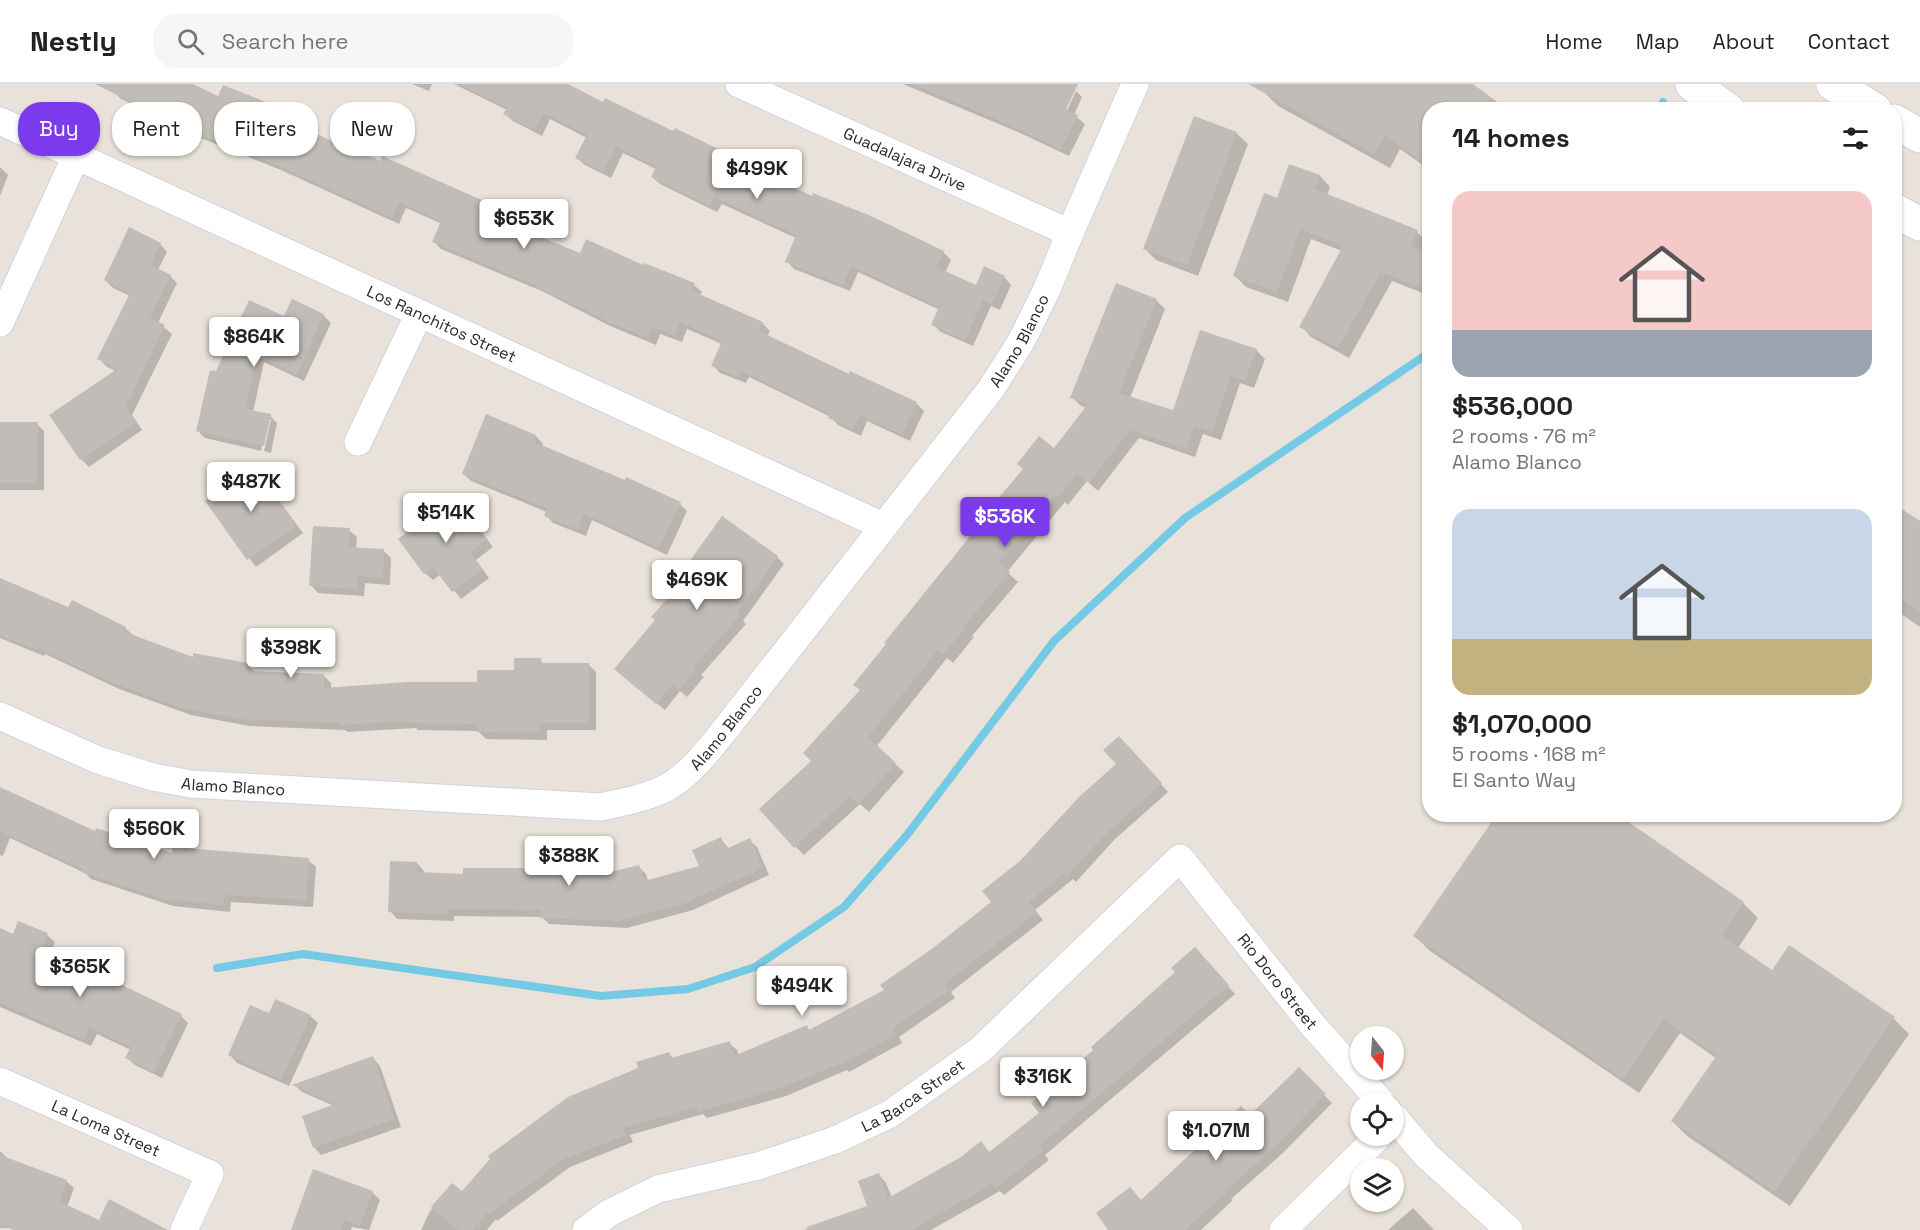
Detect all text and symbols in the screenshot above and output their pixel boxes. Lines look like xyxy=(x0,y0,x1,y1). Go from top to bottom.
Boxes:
search box xyxy=(153,14,573,68)
text: Nestly xyxy=(30,23,117,59)
icon: search xyxy=(174,25,207,58)
text: Search here xyxy=(222,27,349,55)
text: Home xyxy=(1545,28,1603,55)
text: Map xyxy=(1636,28,1680,55)
text: About xyxy=(1713,28,1775,55)
text: Contact xyxy=(1808,28,1890,55)
chip: Buy xyxy=(18,102,100,156)
chip: Rent xyxy=(112,102,202,156)
chip: Filters xyxy=(214,102,318,156)
chip: New xyxy=(330,102,415,156)
text: 14 homes xyxy=(1452,121,1570,155)
street label: Guadalajara Drive xyxy=(840,122,970,195)
icon: filters xyxy=(1839,122,1872,155)
pin: $499K xyxy=(715,149,799,200)
text: $499K xyxy=(726,155,788,181)
pin: $653K xyxy=(482,199,566,250)
text: $653K xyxy=(493,205,555,231)
icon: home xyxy=(1608,230,1716,338)
street label: Los Ranchitos Street xyxy=(364,280,520,367)
street label: Alamo Blanco xyxy=(984,290,1053,391)
pin: $864K xyxy=(212,317,296,368)
text: $864K xyxy=(223,323,285,349)
text: $536,000 xyxy=(1452,389,1573,423)
text: 2 rooms · 76 m² xyxy=(1452,423,1596,449)
text: Alamo Blanco xyxy=(1452,449,1582,475)
pin: $487K xyxy=(209,462,293,513)
text: $487K xyxy=(221,468,281,494)
pin: $514K xyxy=(404,493,488,544)
pin: $536K xyxy=(963,497,1047,548)
text: $514K xyxy=(417,499,475,525)
text: $536K xyxy=(974,503,1036,529)
icon: home xyxy=(1608,548,1716,656)
pin: $469K xyxy=(655,560,739,611)
text: $469K xyxy=(666,566,728,592)
pin: $398K xyxy=(249,628,333,679)
text: $398K xyxy=(260,634,322,660)
street label: Alamo Blanco xyxy=(685,680,767,775)
text: $1,070,000 xyxy=(1452,707,1592,741)
text: 5 rooms · 168 m² xyxy=(1452,741,1606,767)
text: El Santo Way xyxy=(1452,767,1576,793)
street label: Alamo Blanco xyxy=(180,772,286,800)
pin: $560K xyxy=(112,809,196,860)
text: $560K xyxy=(123,815,185,841)
pin: $388K xyxy=(527,836,611,887)
text: $388K xyxy=(539,842,599,868)
street label: Rio Doro Street xyxy=(1233,929,1322,1034)
pin: $365K xyxy=(38,947,122,998)
text: $365K xyxy=(49,953,111,979)
pin: $494K xyxy=(760,966,844,1017)
text: $494K xyxy=(771,972,833,998)
north arrow xyxy=(1350,1026,1404,1080)
map controls xyxy=(1350,1026,1404,1212)
street label: La Barca Street xyxy=(858,1054,968,1137)
pin: $316K xyxy=(1001,1057,1085,1108)
text: $316K xyxy=(1014,1063,1072,1089)
button: locate xyxy=(1350,1092,1404,1146)
street label: La Loma Street xyxy=(48,1095,164,1161)
pin: $1.07M xyxy=(1167,1111,1265,1162)
text: $1.07M xyxy=(1182,1117,1250,1143)
button: layers xyxy=(1350,1158,1404,1212)

